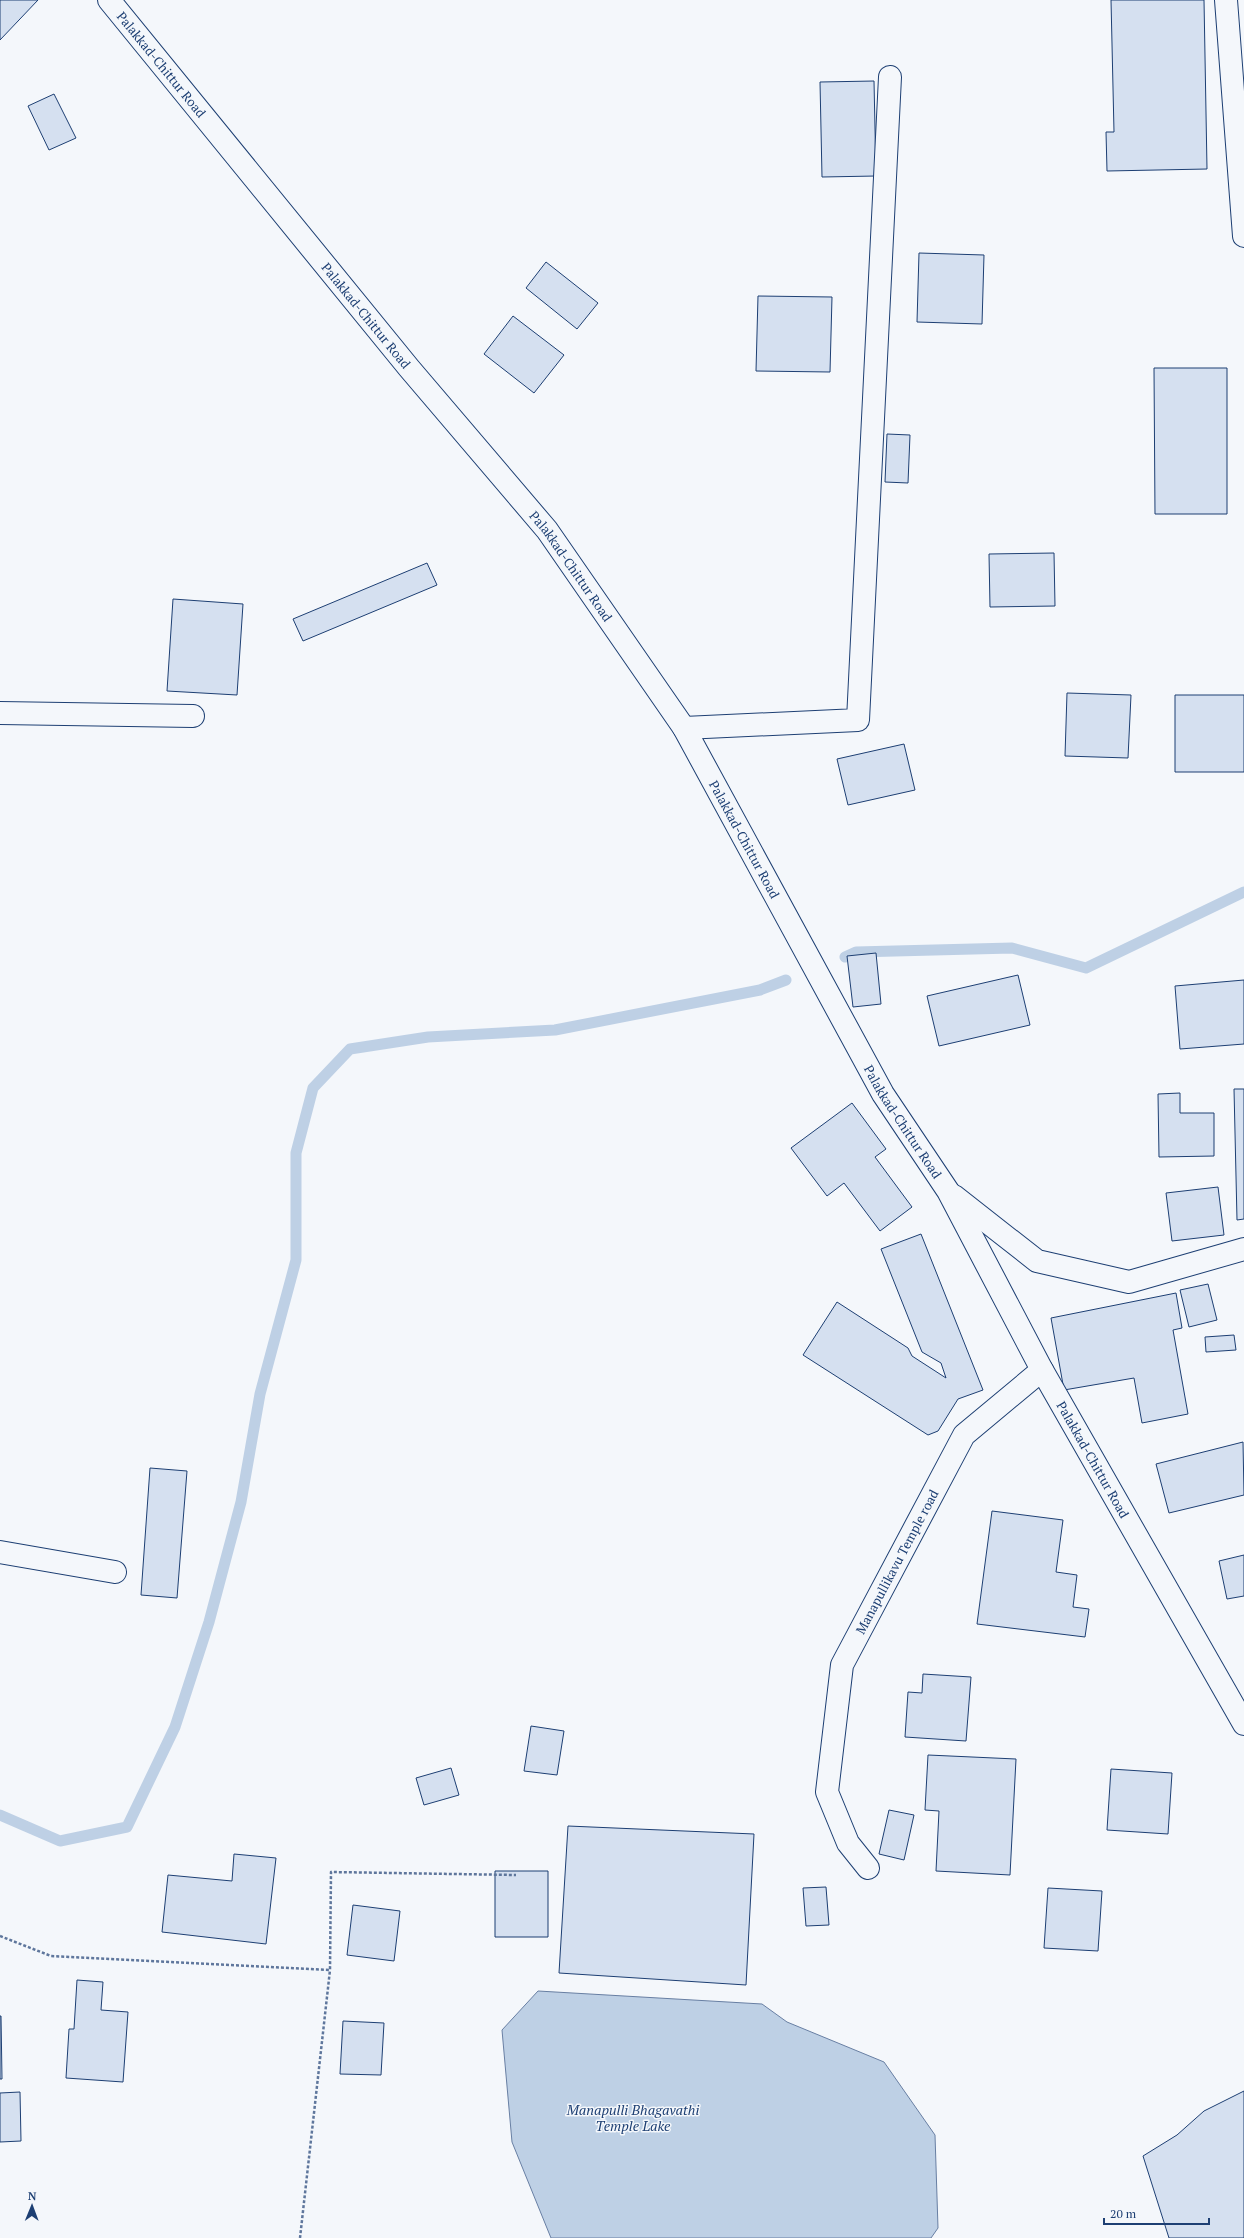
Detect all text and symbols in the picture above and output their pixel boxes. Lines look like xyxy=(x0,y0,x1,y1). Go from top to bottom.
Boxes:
street label: Palakkad-Chittur Road xyxy=(113,8,210,121)
street label: Palakkad-Chittur Road xyxy=(318,259,415,372)
street label: Palakkad-Chittur Road xyxy=(526,507,617,625)
street label: Palakkad-Chittur Road xyxy=(705,777,784,901)
street label: Palakkad-Chittur Road xyxy=(860,1062,946,1182)
street label: Palakkad-Chittur Road xyxy=(1053,1398,1134,1521)
street label: Manapullikavu Temple road xyxy=(851,1486,943,1637)
water label: Manapulli Bhagavathi Temple Lake xyxy=(566,2100,699,2135)
north arrow xyxy=(12,2186,52,2226)
text: N xyxy=(28,2189,37,2203)
scale bar xyxy=(1104,2200,1209,2226)
text: 20 m xyxy=(1110,2206,1137,2221)

